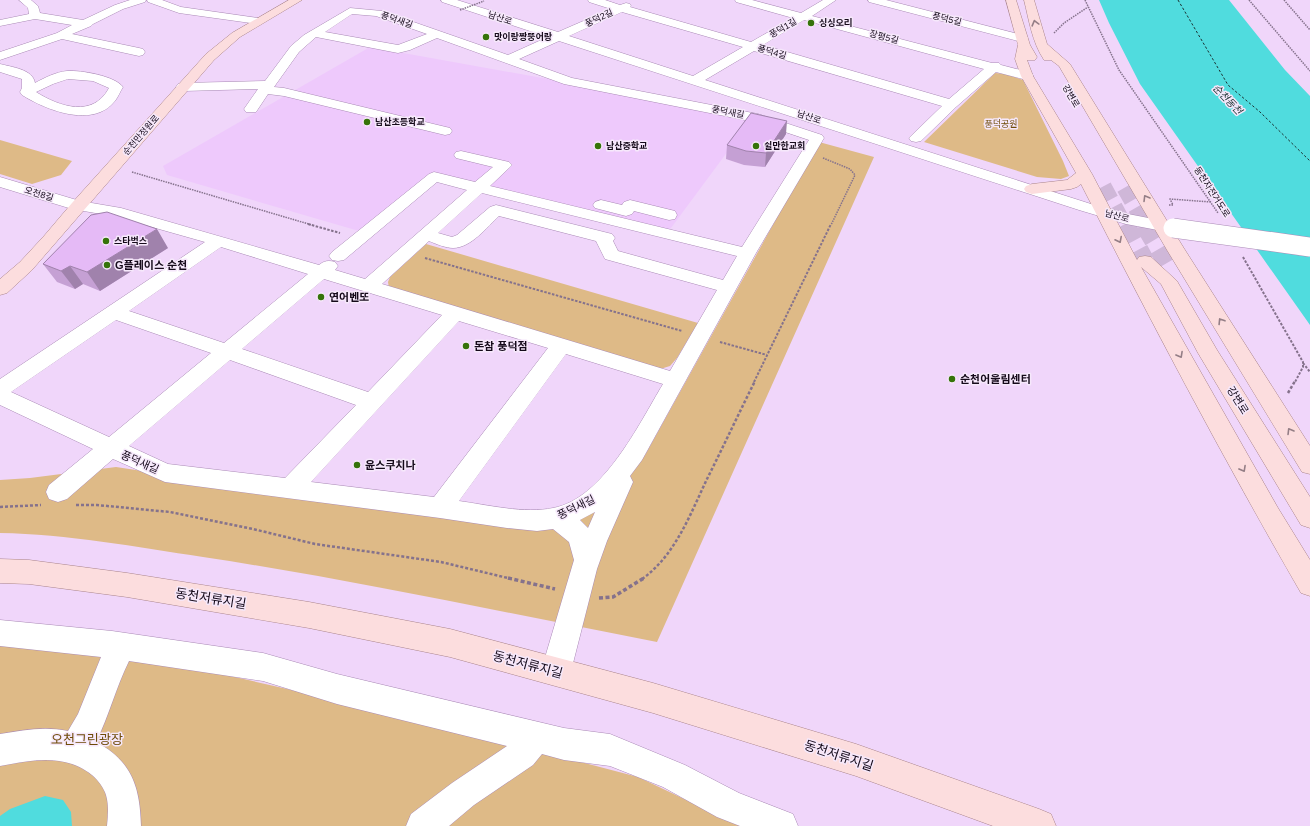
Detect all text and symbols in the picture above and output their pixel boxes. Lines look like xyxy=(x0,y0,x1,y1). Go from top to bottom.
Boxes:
street label: 풍덕2길 xyxy=(583,7,615,29)
street label: 남산로 xyxy=(487,9,513,27)
street label: 풍덕새길 xyxy=(380,10,414,30)
street label: 풍덕5길 xyxy=(931,11,963,27)
street label: 풍덕1길 xyxy=(768,16,798,40)
marker: 싱싱오리 xyxy=(806,18,816,28)
place label: 싱싱오리 xyxy=(819,18,852,28)
one-way arrow xyxy=(1031,19,1040,26)
street label: 장평5길 xyxy=(868,28,900,46)
marker: 맛이랑짱뚱어랑 xyxy=(481,32,491,42)
place label: 맛이랑짱뚱어랑 xyxy=(494,32,553,42)
street label: 풍덕4길 xyxy=(756,43,788,61)
water label: 순천동천 xyxy=(1211,82,1246,118)
street label: 강변로 xyxy=(1060,83,1082,109)
street label: 풍덕새길 xyxy=(711,104,745,120)
street label: 남산로 xyxy=(796,108,822,126)
street label: 순천만정원로 xyxy=(120,112,161,157)
place label: 남산초등학교 xyxy=(375,116,425,127)
marker: 남산초등학교 xyxy=(362,117,372,127)
park label: 풍덕공원 xyxy=(984,119,1018,129)
place label: 남산중학교 xyxy=(606,140,647,151)
place label: 쉴만한교회 xyxy=(764,140,805,151)
marker: 남산중학교 xyxy=(593,141,603,151)
marker: 쉴만한교회 xyxy=(751,141,761,151)
street label: 동천자전거도로 xyxy=(1192,164,1233,219)
street label: 오천8길 xyxy=(23,184,55,203)
one-way arrow xyxy=(1143,195,1151,202)
street label: 남산로 xyxy=(1104,208,1130,224)
marker: 스타벅스 xyxy=(101,236,111,246)
place label: 스타벅스 xyxy=(114,236,147,246)
one-way arrow xyxy=(1114,236,1122,244)
place label: G플레이스 순천 xyxy=(115,259,187,271)
marker: G플레이스 순천 xyxy=(102,260,112,270)
place label: 연어벤또 xyxy=(329,291,369,303)
marker: 연어벤또 xyxy=(316,292,326,302)
one-way arrow xyxy=(1218,318,1226,325)
place label: 돈참 풍덕점 xyxy=(474,340,528,352)
marker: 돈참 풍덕점 xyxy=(461,341,471,351)
one-way arrow xyxy=(1176,351,1183,358)
place label: 순천어울림센터 xyxy=(960,373,1031,385)
marker: 순천어울림센터 xyxy=(947,374,957,384)
street label: 강변로 xyxy=(1225,384,1251,416)
one-way arrow xyxy=(1287,428,1294,435)
street label: 풍덕새길 xyxy=(119,448,161,476)
place label: 윤스쿠치나 xyxy=(365,459,416,471)
marker: 윤스쿠치나 xyxy=(352,460,362,470)
one-way arrow xyxy=(1239,465,1246,472)
street label: 풍덕새길 xyxy=(555,493,597,521)
street label: 동천저류지길 xyxy=(174,585,248,612)
street label: 동천저류지길 xyxy=(491,648,564,681)
park label: 오천그린광장 xyxy=(51,732,123,747)
street label: 동천저류지길 xyxy=(802,737,875,774)

